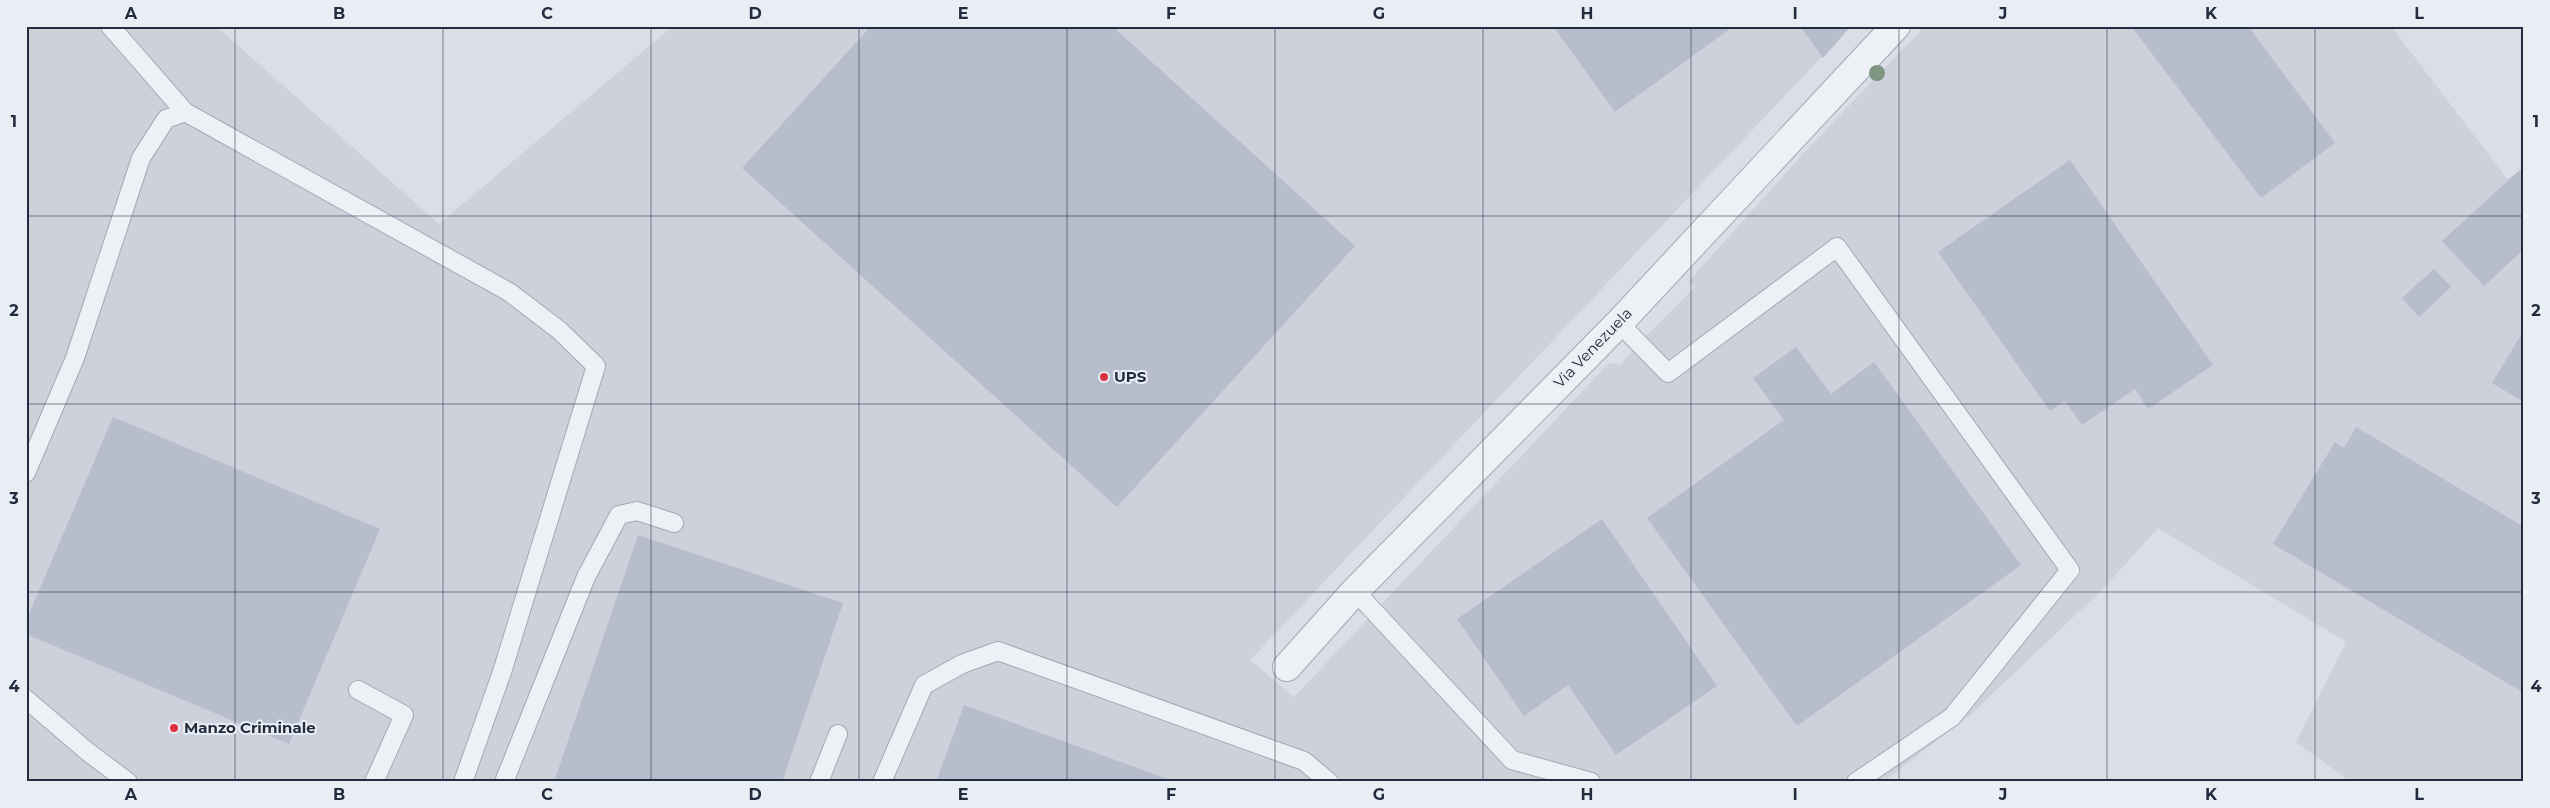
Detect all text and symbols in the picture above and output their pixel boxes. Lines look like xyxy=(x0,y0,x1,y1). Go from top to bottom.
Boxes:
text: A xyxy=(124,4,138,23)
text: B xyxy=(333,4,345,23)
text: C xyxy=(541,4,553,23)
text: D xyxy=(748,4,762,23)
text: E xyxy=(958,4,968,23)
text: F xyxy=(1166,4,1176,23)
text: G xyxy=(1373,4,1385,23)
text: H xyxy=(1581,4,1593,23)
text: I xyxy=(1792,4,1798,23)
text: J xyxy=(1998,4,2007,23)
text: K xyxy=(2205,4,2218,23)
text: L xyxy=(2414,4,2424,23)
text: 1 xyxy=(11,112,17,131)
text: 1 xyxy=(2533,112,2539,131)
text: 2 xyxy=(9,301,19,320)
text: 2 xyxy=(2531,301,2541,320)
street label: Via Venezuela xyxy=(1549,303,1636,392)
place label: UPS xyxy=(1114,367,1147,386)
marker: UPS xyxy=(1098,371,1110,383)
text: 3 xyxy=(8,489,19,508)
text: 3 xyxy=(2530,489,2541,508)
text: 4 xyxy=(8,677,20,696)
text: 4 xyxy=(2530,677,2542,696)
place label: Manzo Criminale xyxy=(184,718,316,737)
marker: Manzo Criminale xyxy=(168,722,180,734)
text: A xyxy=(124,785,138,804)
text: B xyxy=(333,785,345,804)
text: C xyxy=(541,785,553,804)
text: D xyxy=(748,785,762,804)
text: E xyxy=(958,785,968,804)
text: F xyxy=(1166,785,1176,804)
text: G xyxy=(1373,785,1385,804)
text: H xyxy=(1581,785,1593,804)
text: I xyxy=(1792,785,1798,804)
text: J xyxy=(1998,785,2007,804)
text: K xyxy=(2205,785,2218,804)
text: L xyxy=(2414,785,2424,804)

